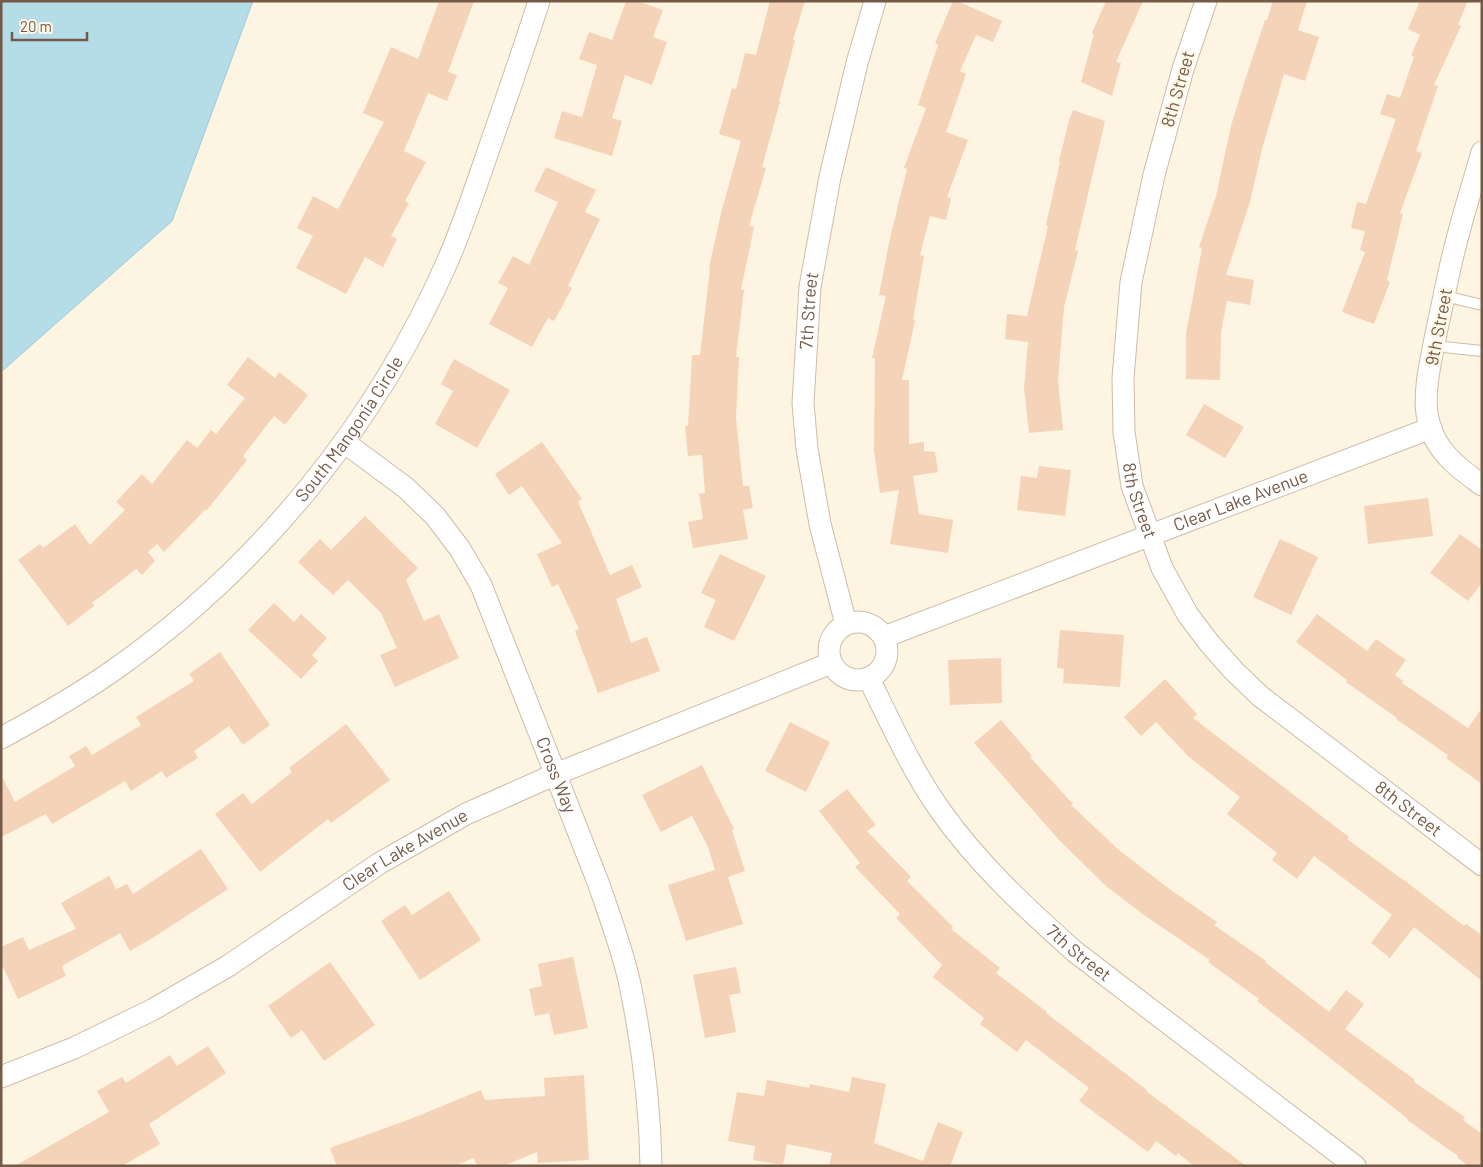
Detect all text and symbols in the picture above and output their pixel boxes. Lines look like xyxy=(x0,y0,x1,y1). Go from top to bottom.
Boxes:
scale bar xyxy=(12,10,88,42)
text: 20 m xyxy=(20,17,52,35)
street label: 8th Street xyxy=(1156,48,1198,129)
street label: 7th Street xyxy=(794,270,823,350)
street label: 9th Street xyxy=(1420,286,1456,367)
street label: South Mangonia Circle xyxy=(290,352,407,506)
street label: 8th Street xyxy=(1119,461,1162,541)
street label: Clear Lake Avenue xyxy=(1170,464,1311,535)
street label: Cross Way xyxy=(532,733,582,816)
street label: 8th Street xyxy=(1371,776,1447,841)
street label: Clear Lake Avenue xyxy=(338,803,471,895)
street label: 7th Street xyxy=(1042,919,1116,985)

